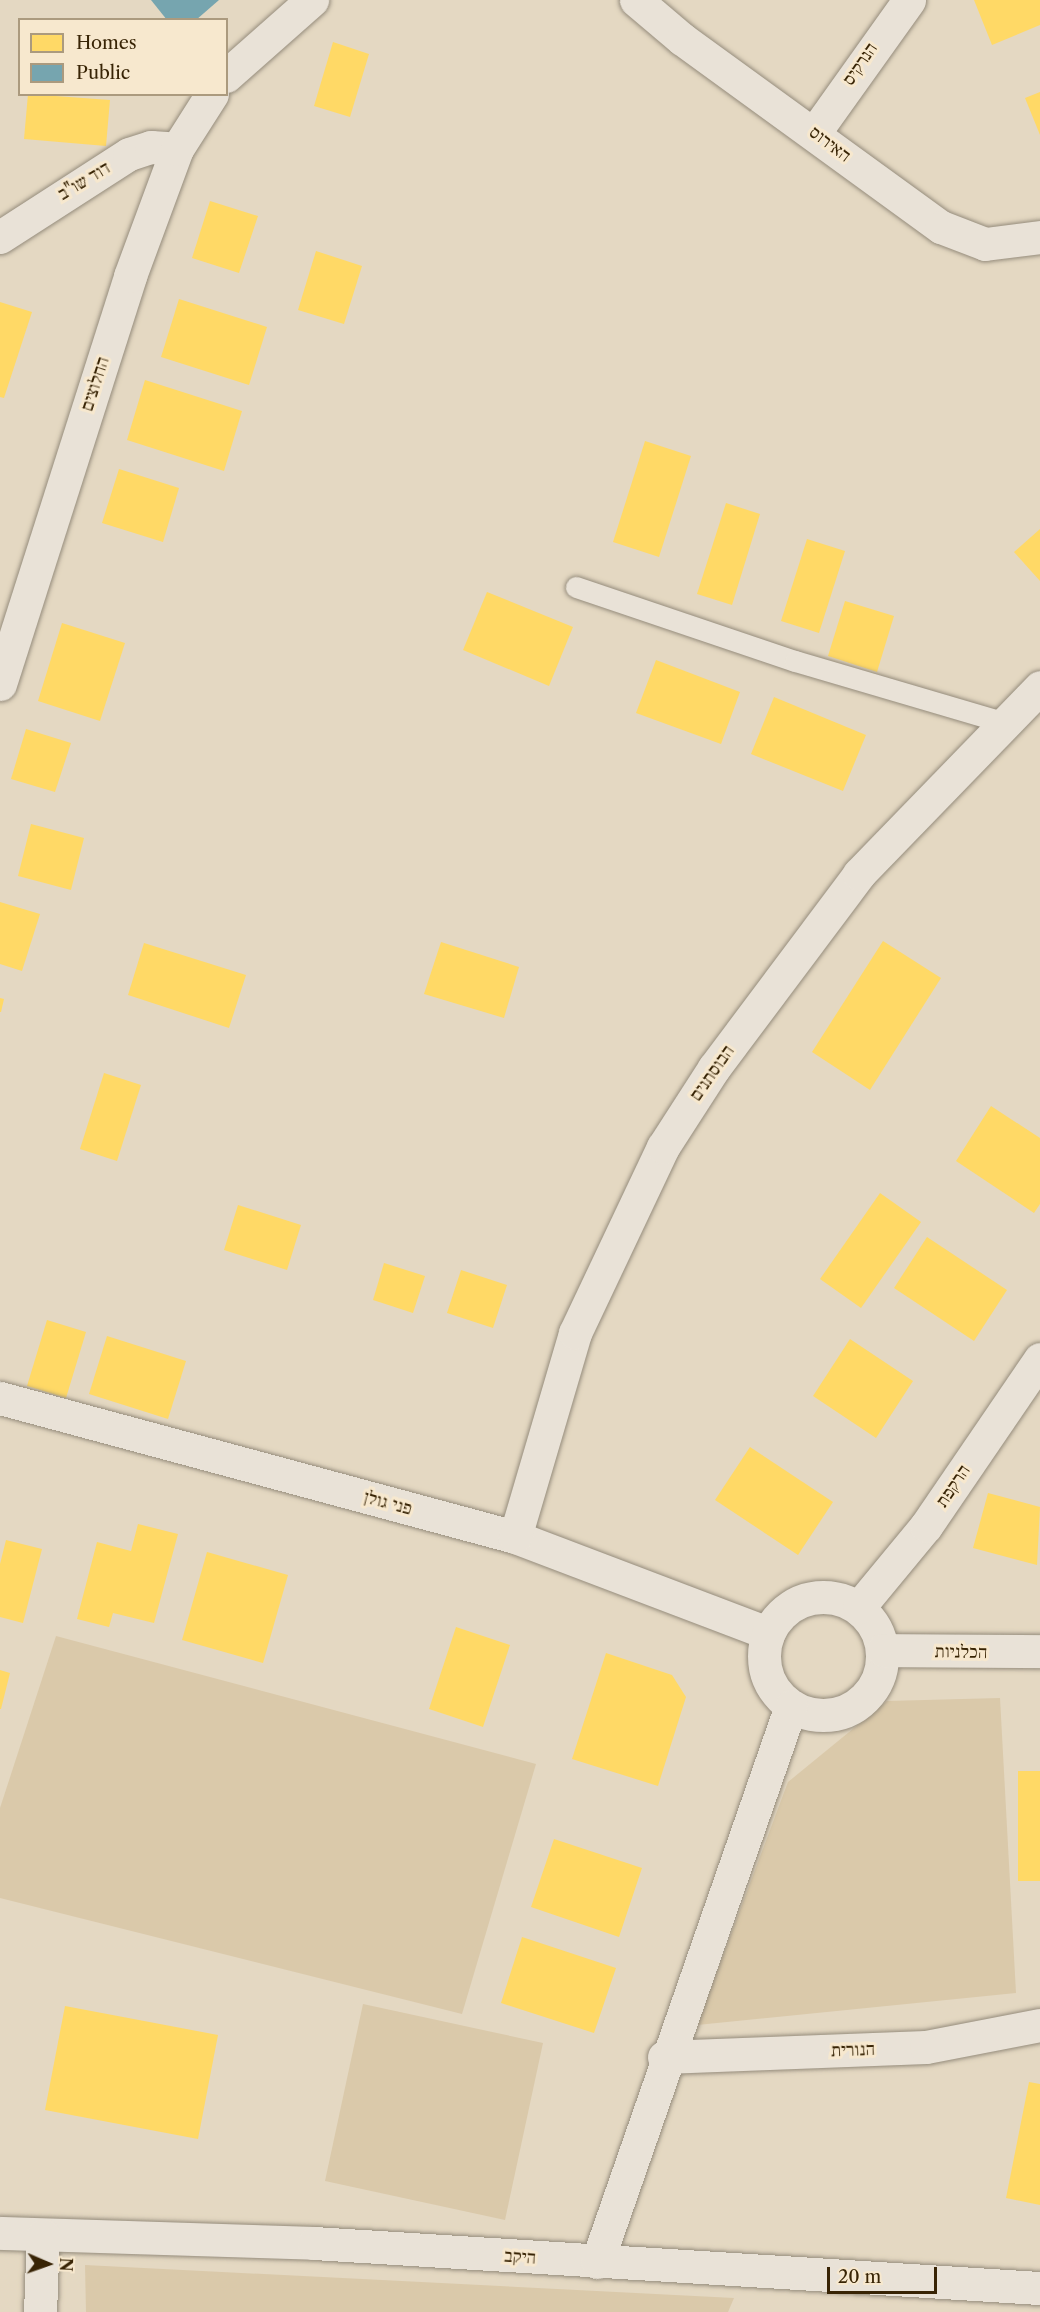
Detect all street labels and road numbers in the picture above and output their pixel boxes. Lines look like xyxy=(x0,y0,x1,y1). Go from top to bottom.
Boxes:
street label: הנרקיס xyxy=(838,39,882,89)
street label: האירוס xyxy=(805,121,855,167)
street label: דוד שו"ב xyxy=(54,157,114,205)
street label: החלוצים xyxy=(76,354,114,414)
street label: הבוסתנים xyxy=(685,1041,739,1105)
street label: הרקפת xyxy=(931,1461,975,1511)
street label: פני גולן xyxy=(362,1486,414,1520)
street label: הכלניות xyxy=(934,1641,988,1663)
street label: הנורית xyxy=(831,2038,875,2062)
street label: היקב xyxy=(503,2245,537,2269)

